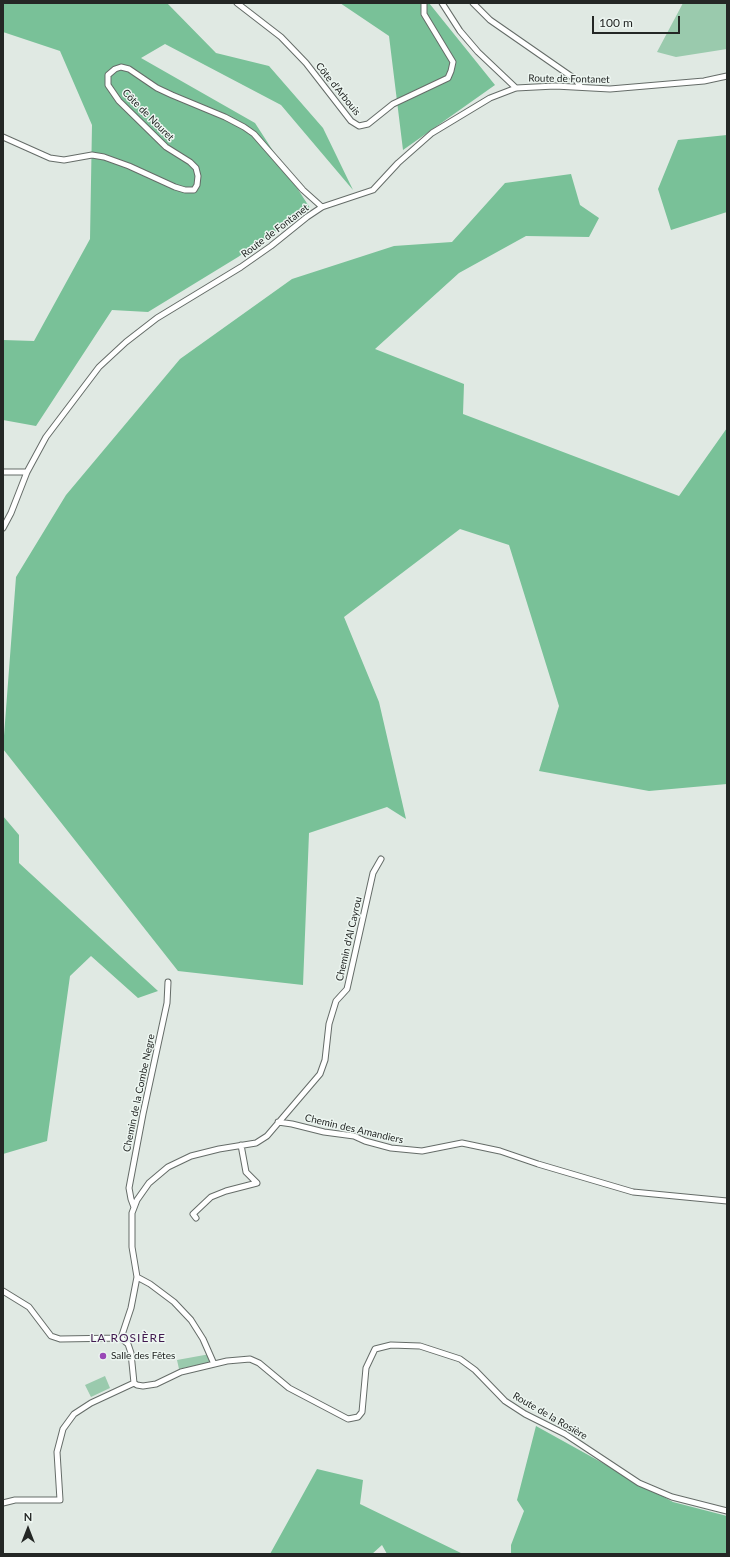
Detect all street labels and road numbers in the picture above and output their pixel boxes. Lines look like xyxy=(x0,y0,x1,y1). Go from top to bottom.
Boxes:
street label: Côte d'Arbouis xyxy=(313,60,363,118)
street label: Route de Fontanet xyxy=(528,72,610,86)
street label: Côte de Nouret xyxy=(120,87,176,143)
street label: Route de Fontanet xyxy=(239,202,311,260)
street label: Chemin d'Al Cayrou xyxy=(333,896,365,982)
street label: Chemin de la Combe Negre xyxy=(121,1033,157,1153)
street label: Chemin des Amandiers xyxy=(304,1112,404,1146)
street label: Route de la Rosière xyxy=(511,1390,589,1442)

